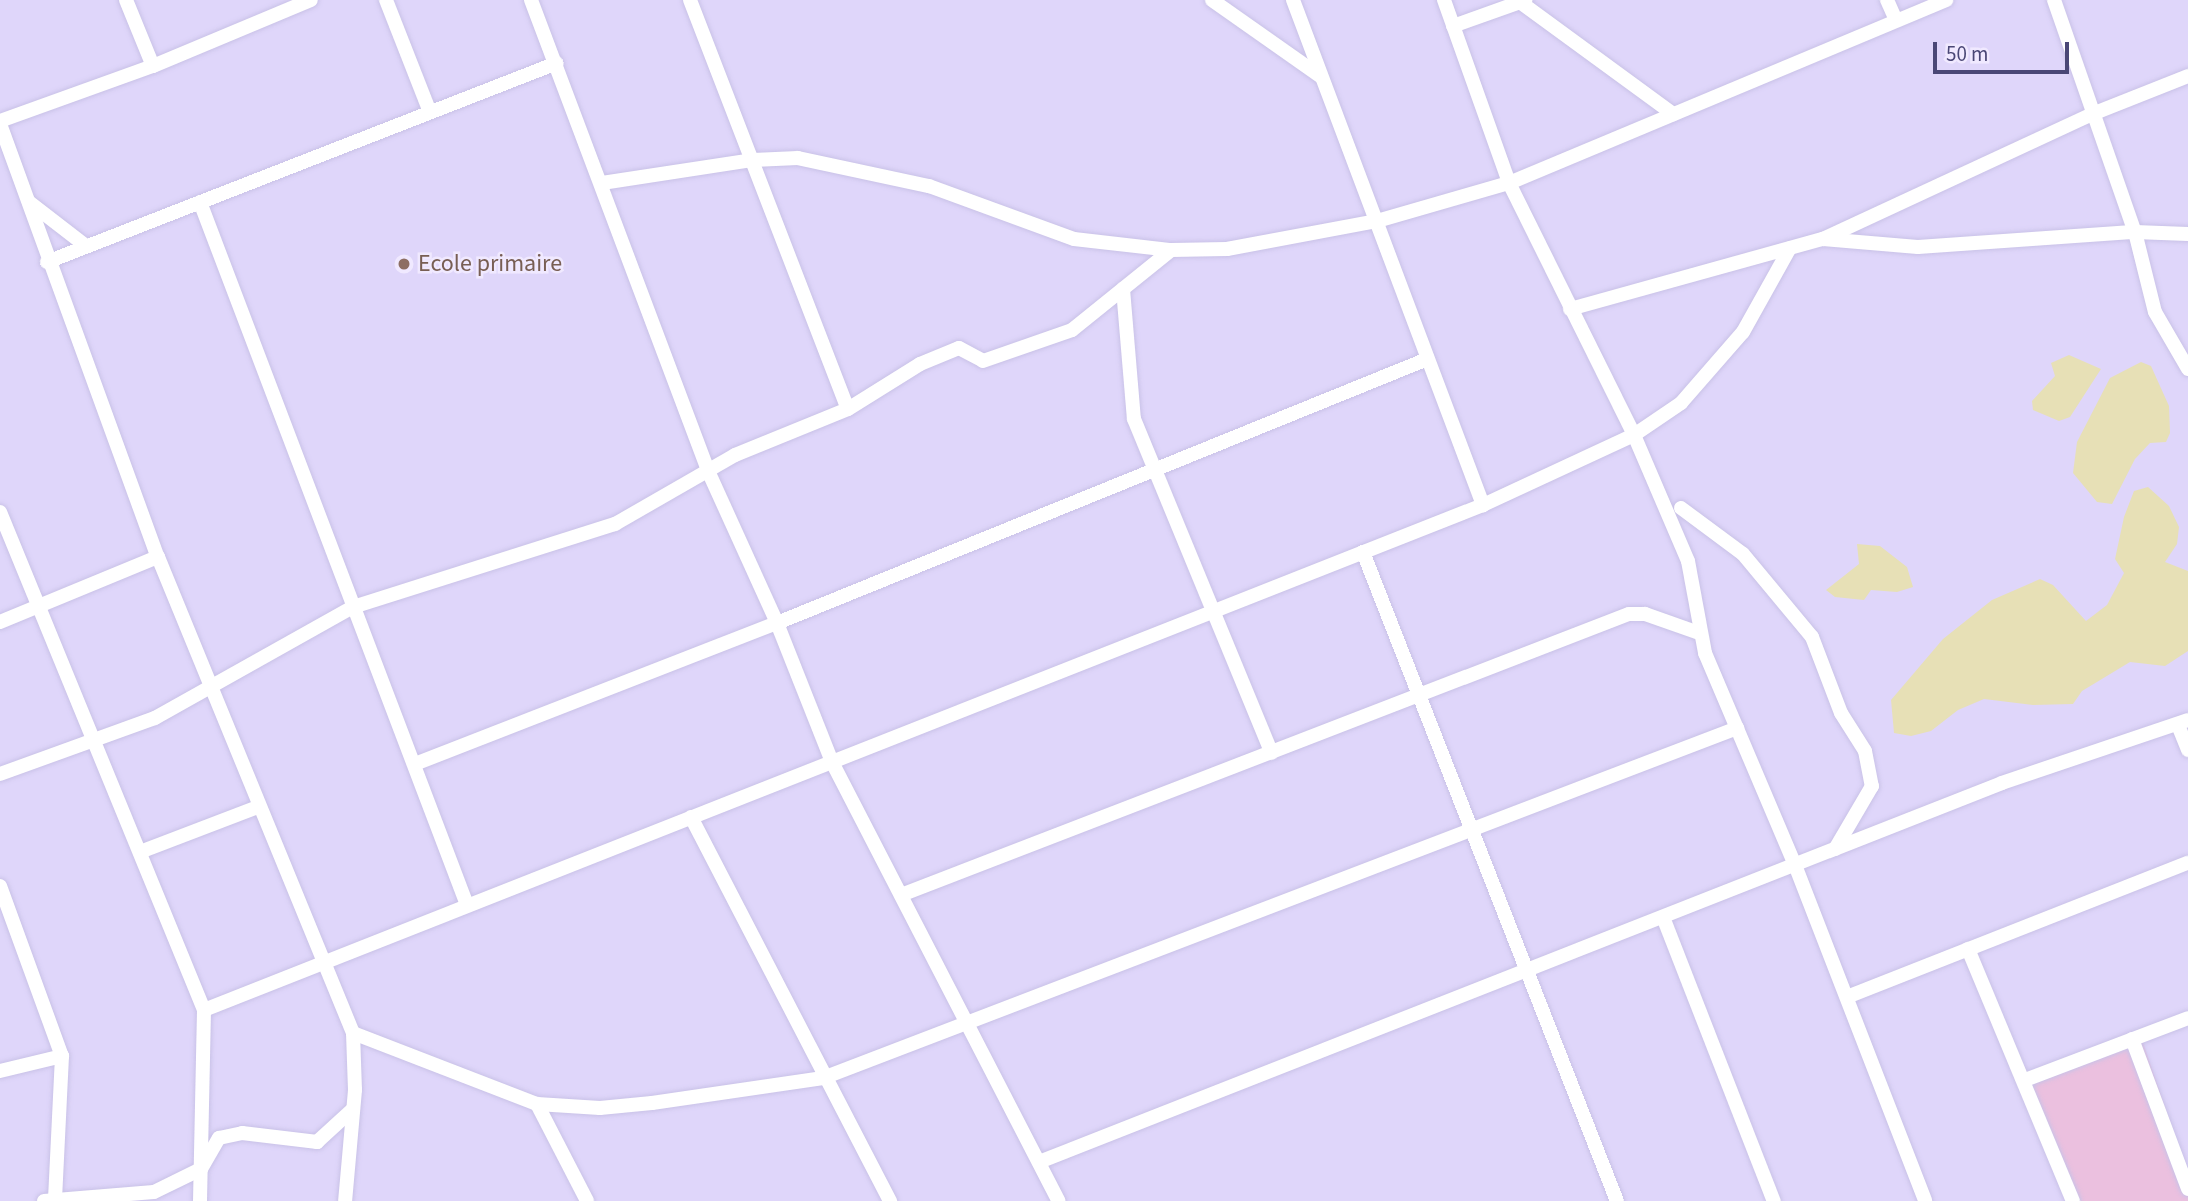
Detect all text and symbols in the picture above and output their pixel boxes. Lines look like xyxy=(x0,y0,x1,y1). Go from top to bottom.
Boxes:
scale bar xyxy=(1936,28,2072,72)
text: 50 m xyxy=(1946,39,1988,69)
place label: Ecole primaire xyxy=(418,250,562,278)
marker: Ecole primaire xyxy=(396,256,412,272)

